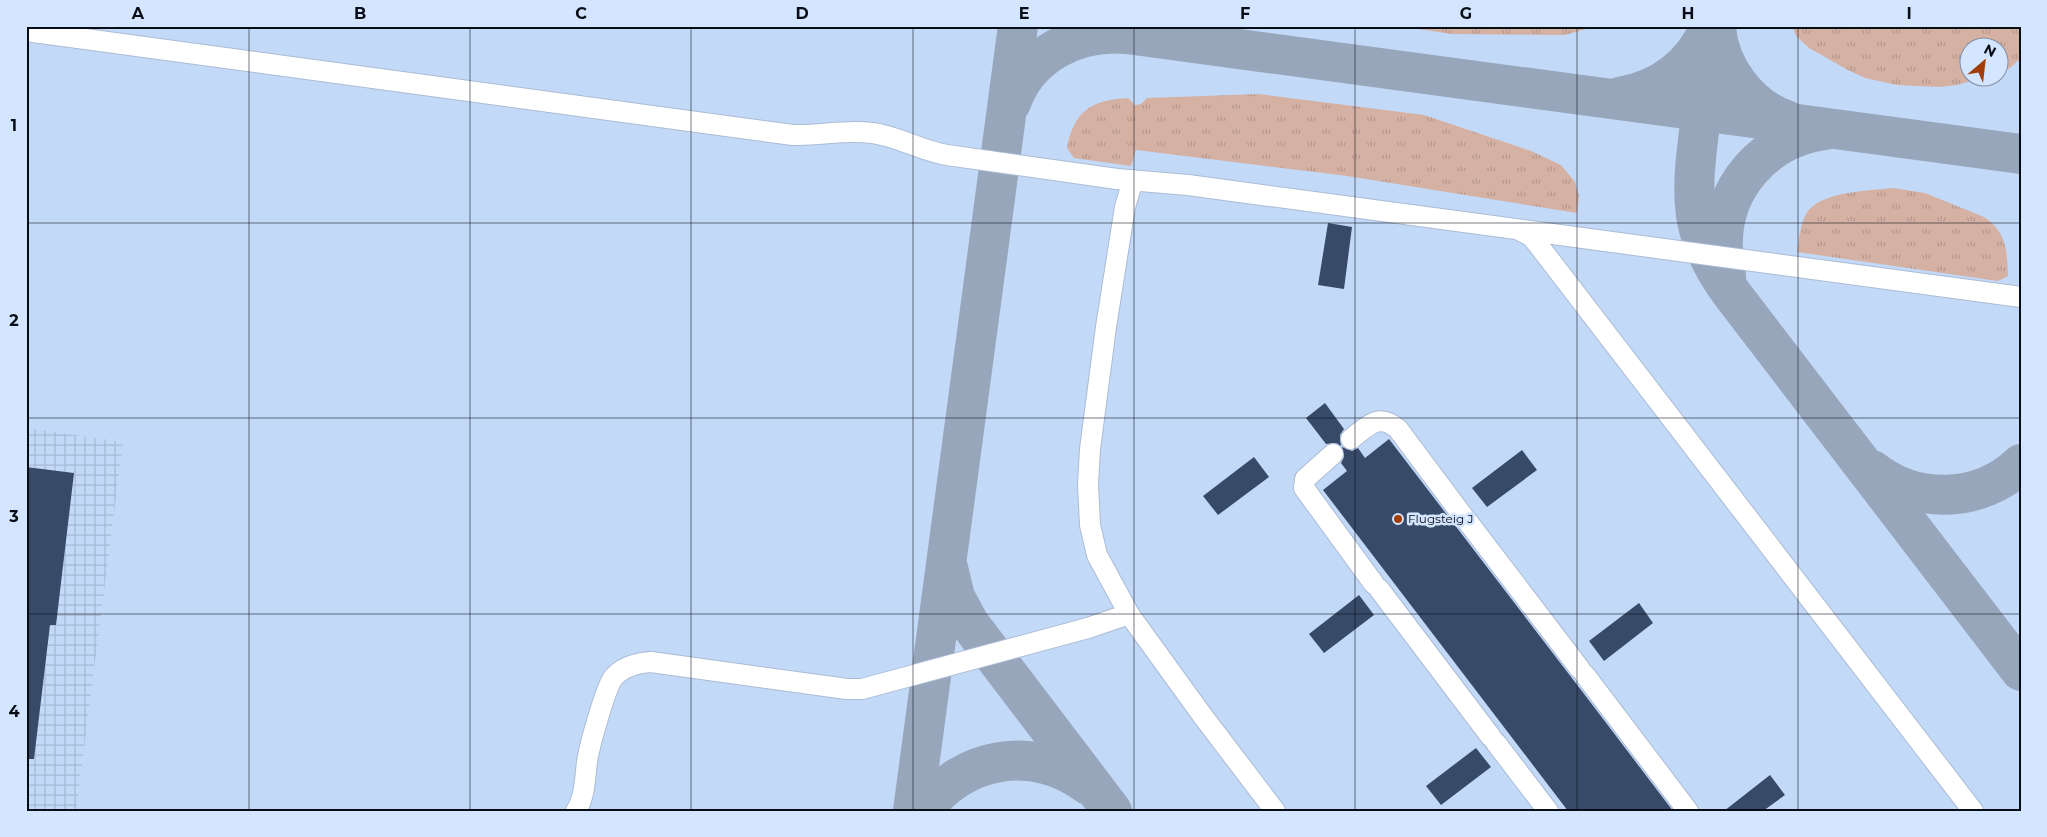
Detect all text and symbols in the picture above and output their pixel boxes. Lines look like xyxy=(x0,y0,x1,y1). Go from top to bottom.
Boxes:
text: A xyxy=(131,4,145,23)
text: B xyxy=(354,4,366,23)
text: C xyxy=(575,4,587,23)
text: D xyxy=(795,4,809,23)
text: E xyxy=(1019,4,1029,23)
text: F xyxy=(1240,4,1250,23)
text: G xyxy=(1460,4,1472,23)
text: H xyxy=(1682,4,1694,23)
text: I xyxy=(1906,4,1912,23)
north arrow xyxy=(1960,38,2010,88)
text: N xyxy=(1981,40,1999,61)
text: 1 xyxy=(11,116,17,135)
text: 2 xyxy=(9,311,19,330)
text: 3 xyxy=(8,507,19,526)
place label: Flugsteig J xyxy=(1408,511,1473,526)
marker: Flugsteig J xyxy=(1392,513,1404,525)
text: 4 xyxy=(8,702,20,721)

